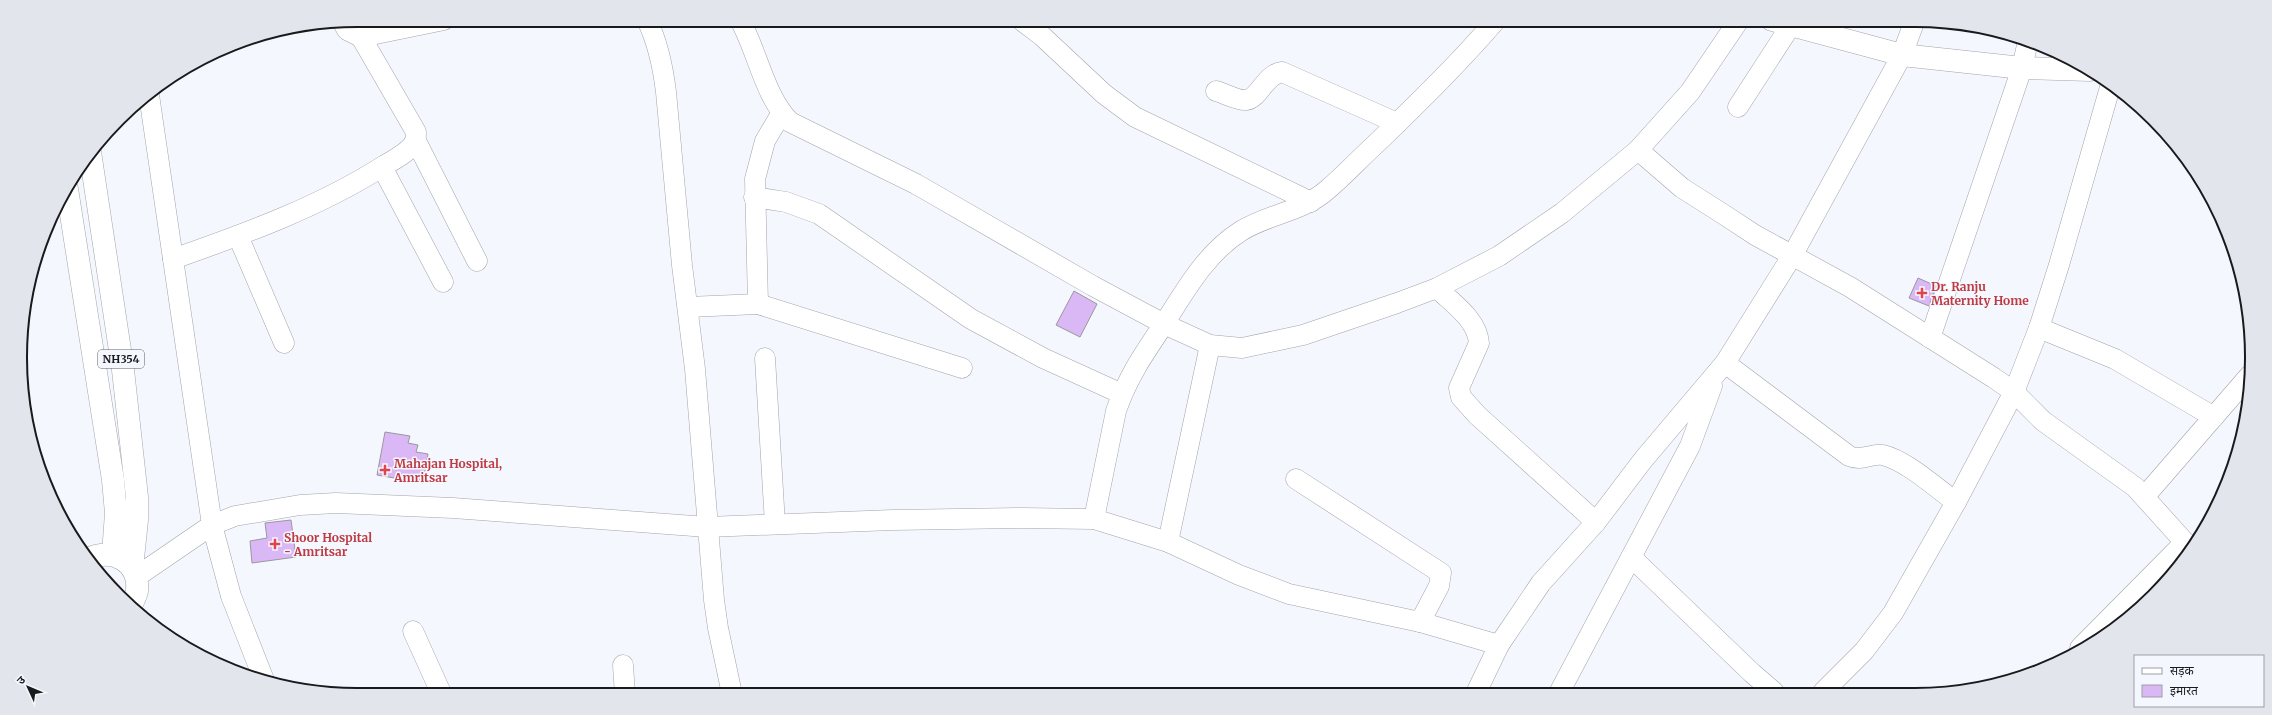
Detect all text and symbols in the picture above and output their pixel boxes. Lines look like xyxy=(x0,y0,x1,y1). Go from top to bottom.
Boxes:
place label: Dr. Ranju Maternity Home xyxy=(1931,279,2029,308)
marker: Dr. Ranju Maternity Home xyxy=(1916,287,1928,299)
road number: NH354 xyxy=(98,350,144,368)
place label: Mahajan Hospital, Amritsar xyxy=(393,456,502,485)
marker: Mahajan Hospital, Amritsar xyxy=(379,464,391,476)
place label: Shoor Hospital - Amritsar xyxy=(284,530,372,559)
marker: Shoor Hospital - Amritsar xyxy=(269,538,281,550)
legend xyxy=(2134,655,2264,707)
text: सड़क xyxy=(2170,663,2195,678)
north arrow xyxy=(8,667,48,707)
text: उ xyxy=(14,672,28,687)
text: इमारत xyxy=(2170,683,2199,698)

